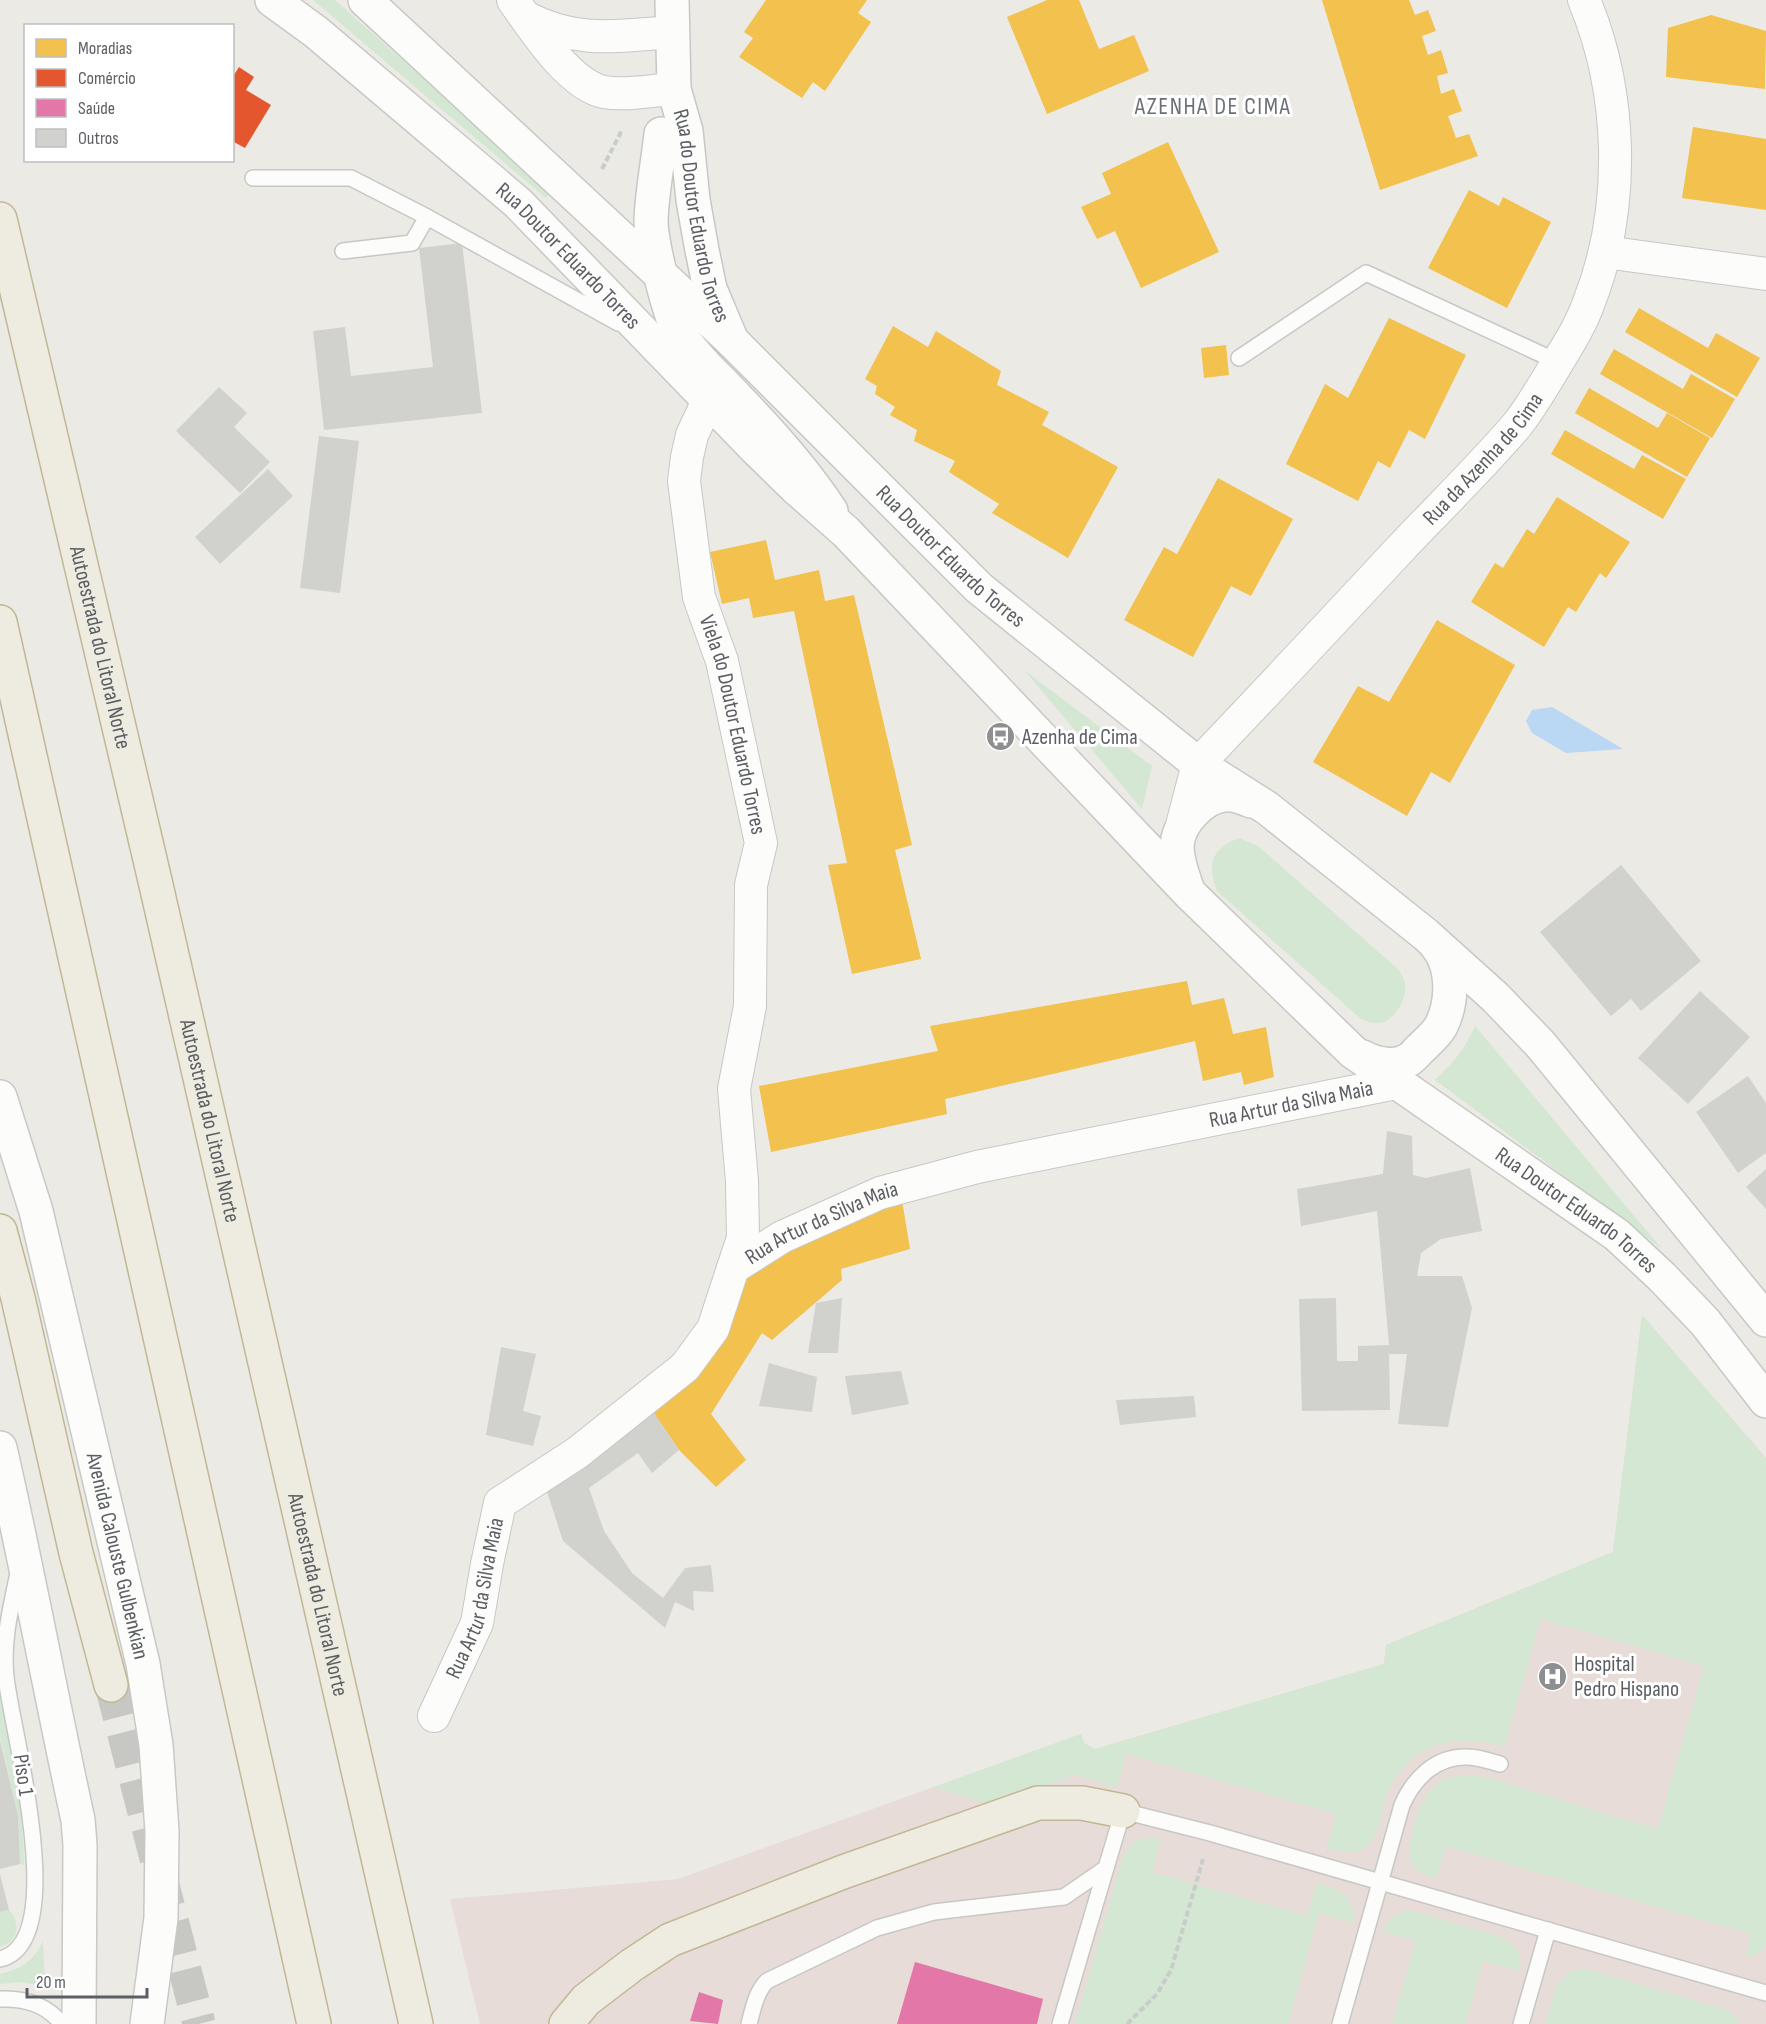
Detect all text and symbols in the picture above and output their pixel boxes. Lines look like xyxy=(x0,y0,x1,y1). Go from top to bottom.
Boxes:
legend xyxy=(24,24,234,162)
text: Moradias xyxy=(78,38,132,59)
text: Comércio xyxy=(78,68,136,89)
district label: AZENHA DE CIMA xyxy=(1134,92,1291,121)
text: Saúde xyxy=(78,98,115,119)
street label: Rua do Doutor Eduardo Torres xyxy=(667,106,736,327)
text: Outros xyxy=(78,128,119,149)
street label: Rua Doutor Eduardo Torres xyxy=(490,177,646,335)
street label: Rua da Azenha de Cima xyxy=(1417,388,1549,531)
street label: Rua Doutor Eduardo Torres xyxy=(870,479,1031,633)
street label: Autoestrada do Litoral Norte xyxy=(63,542,137,752)
street label: Viela do Doutor Eduardo Torres xyxy=(693,611,772,837)
bus stop icon: Azenha de Cima xyxy=(985,721,1017,753)
place label: Azenha de Cima xyxy=(1021,724,1138,751)
street label: Autoestrada do Litoral Norte xyxy=(173,1016,246,1225)
street label: Rua Artur da Silva Maia xyxy=(1207,1074,1375,1134)
street label: Rua Doutor Eduardo Torres xyxy=(1490,1141,1663,1279)
street label: Rua Artur da Silva Maia xyxy=(740,1175,901,1270)
street label: Avenida Calouste Gulbenkian xyxy=(80,1449,155,1662)
street label: Autoestrada do Litoral Norte xyxy=(282,1490,354,1699)
street label: Rua Artur da Silva Maia xyxy=(440,1515,510,1683)
place label: Hospital Pedro Hispano xyxy=(1574,1651,1679,1703)
hospital icon: Hospital Pedro Hispano xyxy=(1537,1661,1569,1693)
street label: Piso 1 xyxy=(7,1753,39,1798)
scale bar xyxy=(27,1961,147,1999)
text: 20 m xyxy=(36,1972,66,1993)

